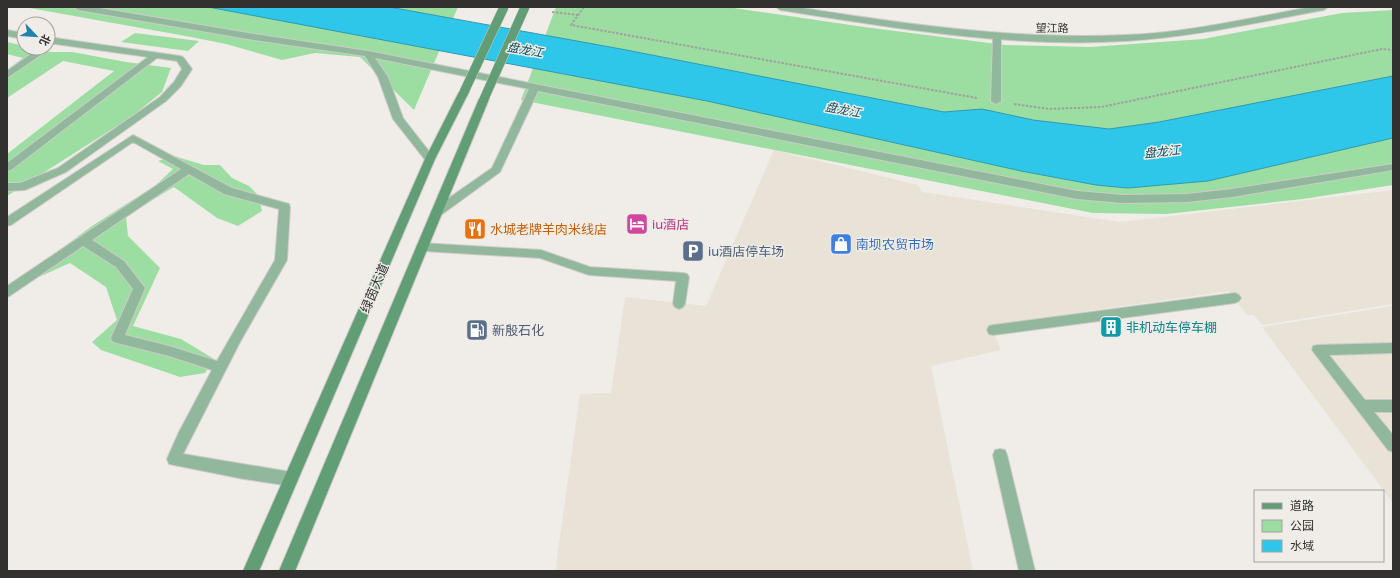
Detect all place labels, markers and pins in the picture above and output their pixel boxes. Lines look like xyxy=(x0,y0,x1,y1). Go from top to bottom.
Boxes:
hotel icon: iu酒店 xyxy=(624,211,650,237)
restaurant icon: 水城老牌羊肉米线店 xyxy=(462,216,488,242)
place label: iu酒店 xyxy=(652,217,689,233)
place label: 水城老牌羊肉米线店 xyxy=(490,222,607,238)
shop icon: 南坝农贸市场 xyxy=(828,231,854,257)
place label: 南坝农贸市场 xyxy=(856,237,934,253)
parking icon: iu酒店停车场 xyxy=(680,238,706,264)
place label: iu酒店停车场 xyxy=(708,244,784,260)
building icon: 非机动车停车棚 xyxy=(1098,314,1124,340)
fuel station icon: 新殷石化 xyxy=(464,317,490,343)
place label: 非机动车停车棚 xyxy=(1126,320,1217,336)
place label: 新殷石化 xyxy=(492,323,544,339)

